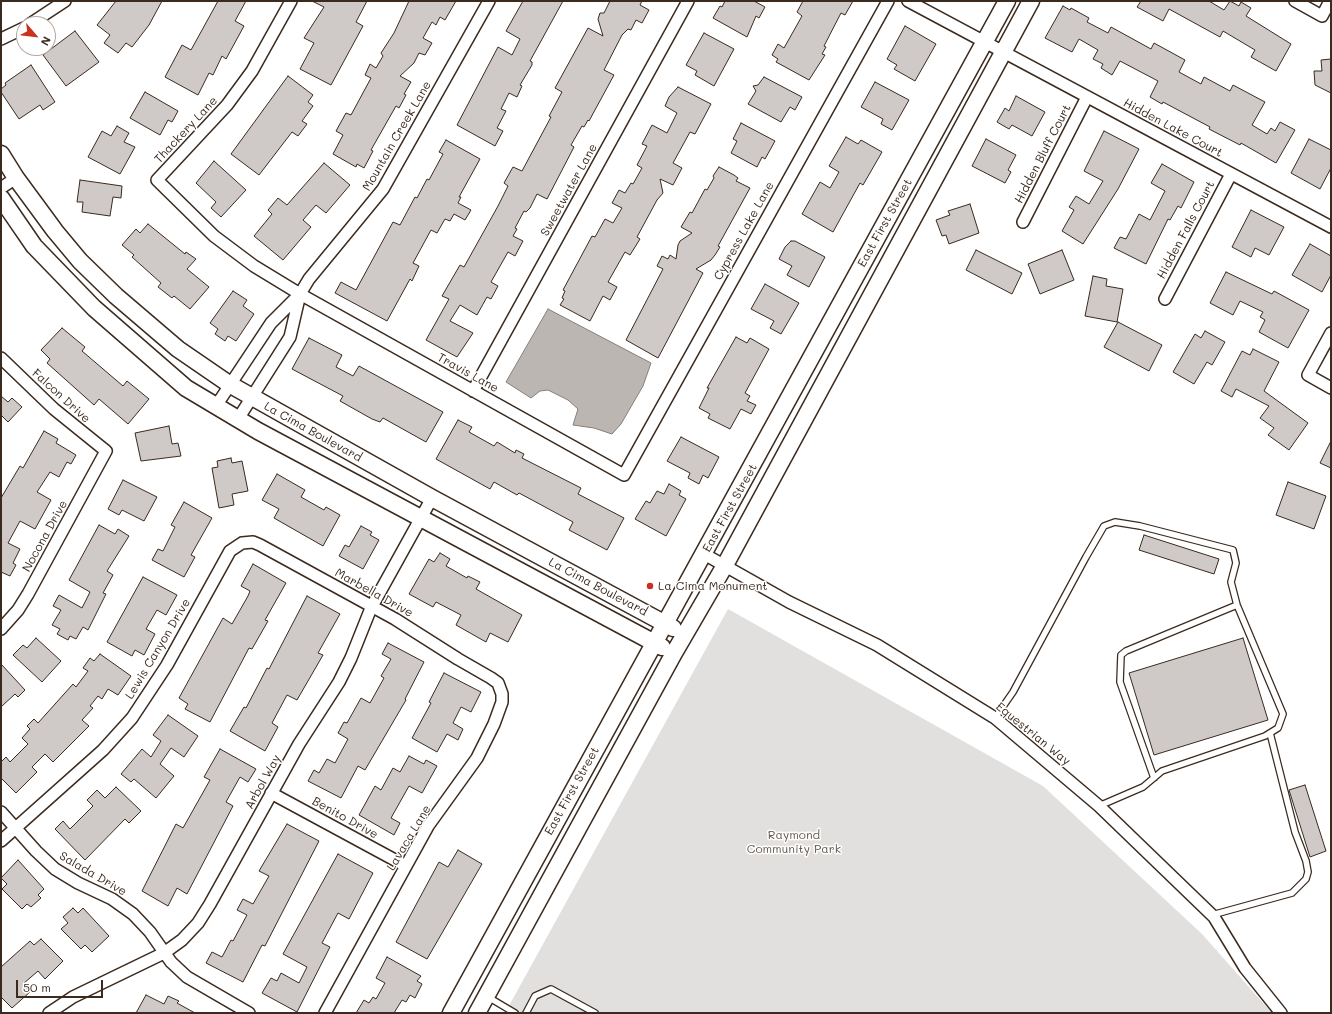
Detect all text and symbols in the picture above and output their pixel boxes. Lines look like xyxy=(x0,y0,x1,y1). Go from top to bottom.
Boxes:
north arrow xyxy=(16,16,56,56)
text: N xyxy=(38,34,55,49)
street label: Mountain Creek Lane xyxy=(360,79,434,193)
street label: Thackery Lane xyxy=(151,94,221,166)
street label: Hidden Lake Court xyxy=(1121,96,1225,160)
street label: Hidden Bluff Court xyxy=(1012,102,1074,206)
street label: Sweetwater Lane xyxy=(538,141,600,239)
street label: East First Street xyxy=(855,176,915,270)
street label: Cypress Lake Lane xyxy=(711,179,777,283)
street label: Hidden Falls Court xyxy=(1154,179,1218,281)
street label: Travis Lane xyxy=(435,350,501,396)
street label: Falcon Drive xyxy=(29,366,93,426)
street label: La Cima Boulevard xyxy=(262,399,364,465)
street label: East First Street xyxy=(700,461,760,555)
street label: Nocona Drive xyxy=(19,498,71,574)
street label: La Cima Boulevard xyxy=(546,555,650,619)
street label: Marbella Drive xyxy=(332,566,416,620)
place label: La Cima Monument xyxy=(658,579,768,593)
marker: La Cima Monument xyxy=(645,581,655,591)
street label: Lewis Canyon Drive xyxy=(122,596,194,702)
street label: Equestrian Way xyxy=(993,700,1073,768)
street label: East First Street xyxy=(542,744,602,838)
street label: Arbol Way xyxy=(242,752,284,812)
street label: Benito Drive xyxy=(310,794,380,842)
street label: Lavaca Lane xyxy=(384,803,434,873)
park label: Raymond Community Park xyxy=(747,828,841,856)
street label: Salada Drive xyxy=(57,849,129,899)
scale bar xyxy=(18,972,105,998)
text: 50 m xyxy=(23,979,51,995)

